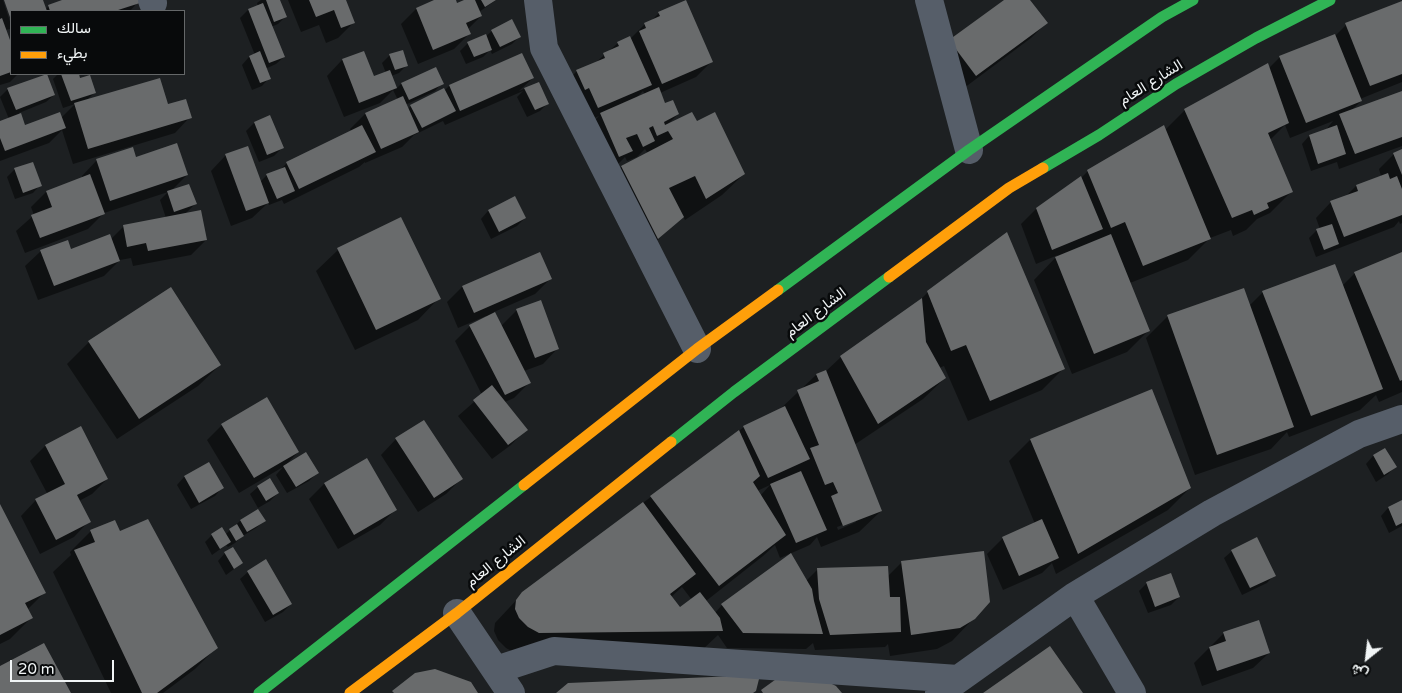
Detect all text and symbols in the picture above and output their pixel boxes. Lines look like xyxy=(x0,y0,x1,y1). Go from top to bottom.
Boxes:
legend xyxy=(10,10,185,75)
text: سالك xyxy=(57,19,91,37)
text: بطيء xyxy=(57,44,87,62)
street label: الشارع العام xyxy=(1116,56,1186,110)
street label: الشارع العام xyxy=(782,284,850,342)
street label: الشارع العام xyxy=(462,532,530,592)
north arrow xyxy=(1342,633,1392,683)
scale bar xyxy=(12,650,116,682)
text: 20 m xyxy=(18,660,55,678)
text: ش xyxy=(1348,660,1371,683)

